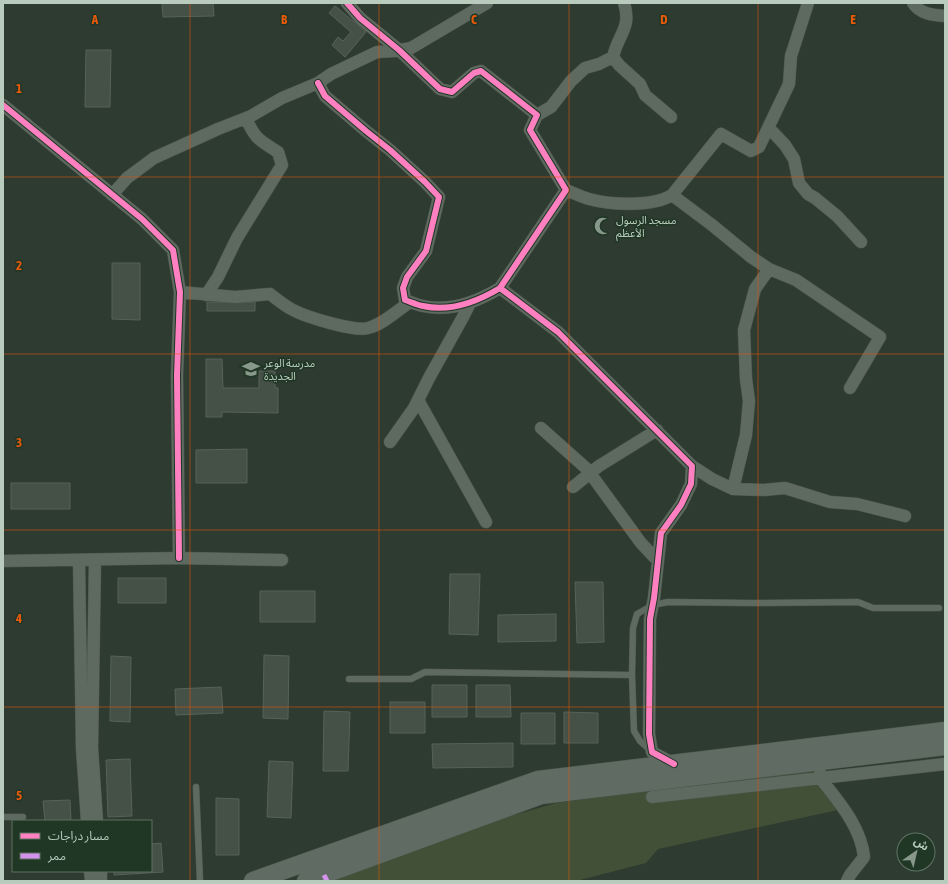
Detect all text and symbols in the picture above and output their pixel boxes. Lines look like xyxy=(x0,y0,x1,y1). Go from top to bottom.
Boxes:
text: A xyxy=(91,12,99,27)
text: B xyxy=(281,12,288,27)
text: C xyxy=(471,12,477,27)
text: D xyxy=(660,12,668,27)
text: E xyxy=(850,12,856,27)
text: 1 xyxy=(16,81,22,96)
place label: مسجد الرسول الأعظم xyxy=(616,214,677,242)
mosque icon: مسجد الرسول الأعظم xyxy=(593,216,613,236)
text: 2 xyxy=(16,258,22,273)
place label: مدرسة الوعر الجديدة xyxy=(263,357,316,383)
school or university icon: مدرسة الوعر الجديدة xyxy=(241,359,261,379)
text: 3 xyxy=(16,435,22,450)
text: 4 xyxy=(15,611,22,626)
text: 5 xyxy=(16,788,22,803)
legend xyxy=(12,820,152,872)
text: مسار دراجات xyxy=(48,829,109,843)
north arrow xyxy=(896,832,936,872)
text: ش xyxy=(911,835,931,854)
text: ممر xyxy=(47,849,66,863)

